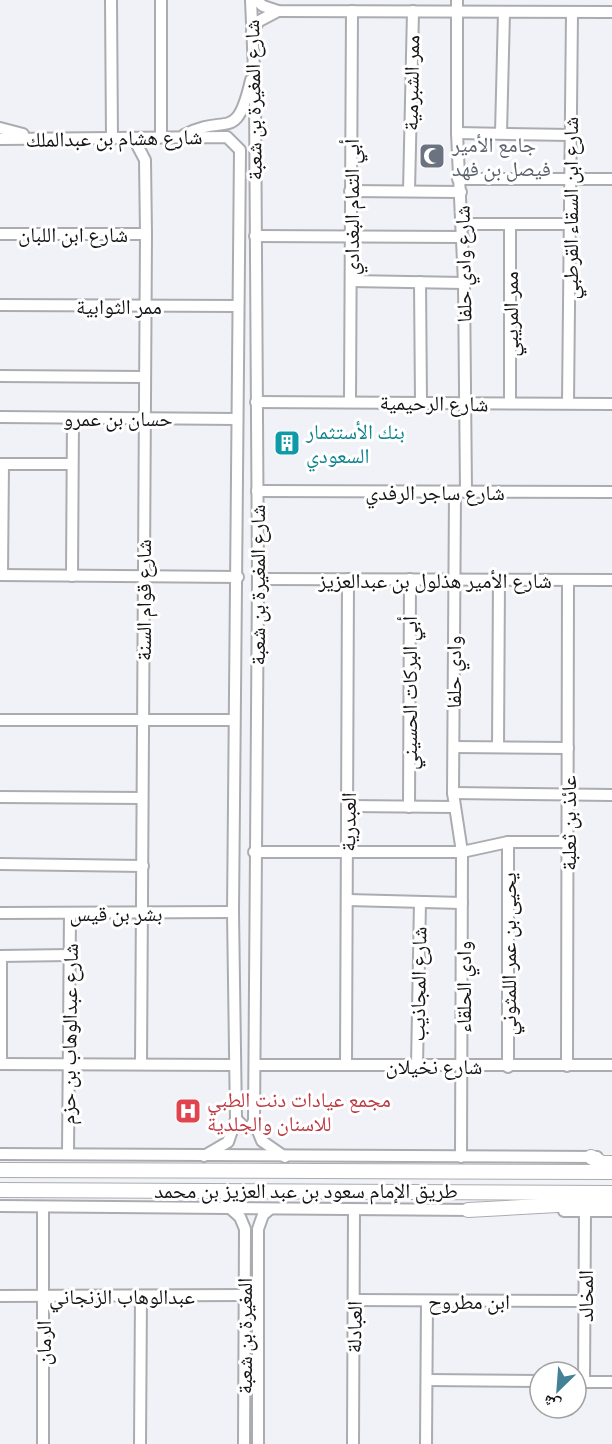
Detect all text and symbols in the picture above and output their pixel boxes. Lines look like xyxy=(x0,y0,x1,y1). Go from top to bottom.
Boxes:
street label: شارع المغيرة بن شعبة xyxy=(238,19,268,181)
street label: ممر الشبرمية xyxy=(397,35,425,131)
street label: شارع ابن السقاء القرطبي xyxy=(557,117,587,299)
street label: شارع هشام بن عبدالملك xyxy=(25,123,203,154)
place label: جامع الأمير فيصل بن فهد xyxy=(451,131,551,182)
street label: أبي التمام البغدادي xyxy=(338,139,368,275)
mosque icon: جامع الأمير فيصل بن فهد xyxy=(417,141,447,171)
street label: شارع وادي حلفا xyxy=(448,205,481,323)
street label: شارع ابن اللبان xyxy=(18,221,128,248)
street label: ممر المريبي xyxy=(497,271,527,357)
street label: ممر الثوابية xyxy=(76,293,162,320)
street label: شارع الرحيمية xyxy=(379,389,489,417)
street label: حسان بن عمرو xyxy=(63,405,173,432)
place label: بنك الأستثمار السعودي xyxy=(305,418,405,472)
building icon: بنك الأستثمار السعودي xyxy=(272,428,302,458)
street label: شارع ساجر الرفدي xyxy=(365,479,505,509)
street label: شارع المغيرة بن شعبة xyxy=(244,505,271,665)
street label: شارع قوام السنة xyxy=(130,539,158,661)
street label: شارع الأمير هذلول بن عبدالعزيز xyxy=(317,567,552,594)
street label: أبي البركات الحسيني xyxy=(396,616,426,770)
street label: وادي حلفا xyxy=(440,636,470,708)
street label: عائذ بن ثعلبة xyxy=(555,775,582,871)
street label: العبدرية xyxy=(334,792,362,852)
street label: يحيى بن عمر اللمثوني xyxy=(495,872,525,1036)
street label: بشر بن قيس xyxy=(70,900,162,927)
street label: شارع المجاذيب xyxy=(403,926,433,1042)
street label: وادي الحلقاء xyxy=(450,941,480,1033)
street label: شارع عبدالوهاب بن حزم xyxy=(54,943,85,1125)
street label: شارع نخيلان xyxy=(386,1053,482,1080)
place label: مجمع عيادات دنت الطبي للاسنان والجلدية xyxy=(207,1086,391,1137)
hospital icon: مجمع عيادات دنت الطبي للاسنان والجلدية xyxy=(173,1096,203,1126)
street label: طريق الإمام سعود بن عبد العزيز بن محمد xyxy=(154,1177,458,1205)
street label: المخالد xyxy=(572,1270,599,1322)
street label: المغيرة بن شعبة xyxy=(231,1278,258,1394)
street label: عبدالوهاب الزنجاني xyxy=(49,1283,195,1313)
street label: ابن مطروح xyxy=(428,1288,510,1315)
street label: العبادلة xyxy=(340,1301,368,1353)
street label: الرمان xyxy=(30,1320,57,1366)
north arrow xyxy=(528,1360,588,1420)
text: ش xyxy=(540,1391,564,1416)

